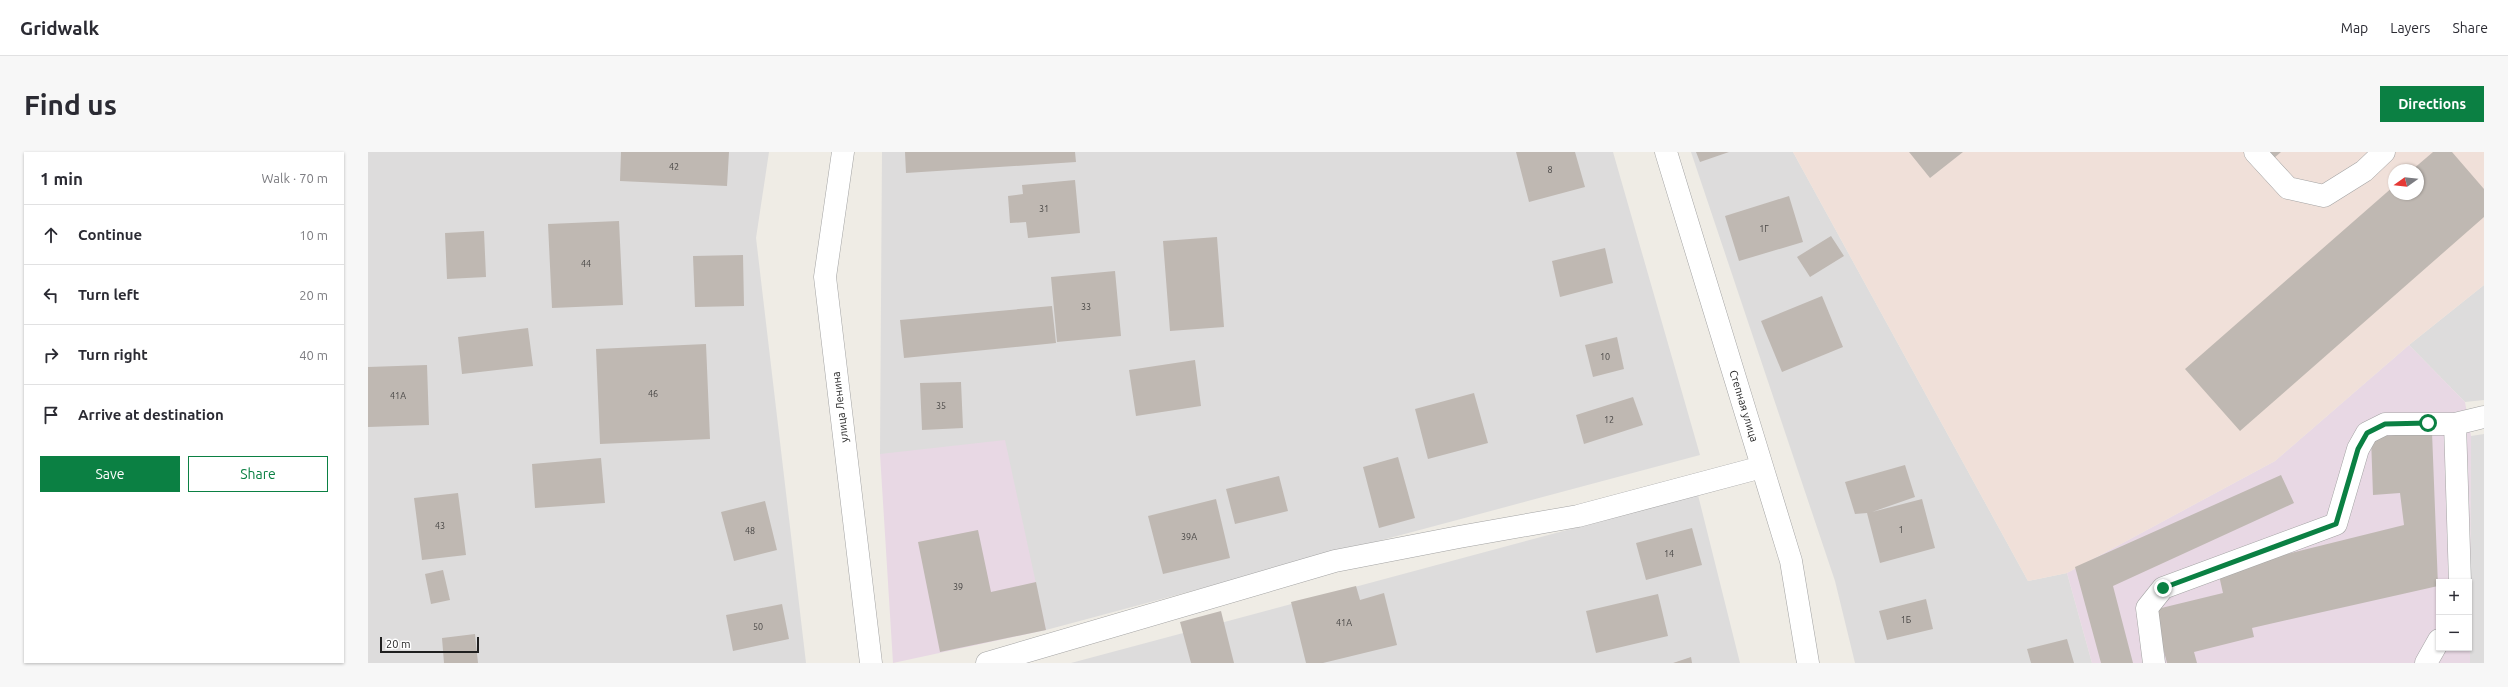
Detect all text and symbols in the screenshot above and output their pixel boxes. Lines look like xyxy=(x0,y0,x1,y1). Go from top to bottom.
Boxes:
text: Gridwalk xyxy=(20,17,99,39)
text: Map xyxy=(2341,20,2368,36)
text: Layers xyxy=(2390,20,2430,36)
text: Share xyxy=(2452,20,2488,36)
button: Directions xyxy=(2380,86,2484,122)
text: Find us xyxy=(24,89,117,120)
house number: 42 xyxy=(669,162,679,172)
north arrow xyxy=(2388,164,2424,200)
house number: 8 xyxy=(1547,165,1553,175)
text: 1 min xyxy=(40,169,83,188)
text: Walk · 70 m xyxy=(262,171,328,185)
house number: 31 xyxy=(1039,204,1049,214)
icon: ahead xyxy=(40,224,62,246)
house number: 1Г xyxy=(1759,224,1769,234)
text: Continue xyxy=(78,226,142,243)
text: 10 m xyxy=(299,228,328,242)
house number: 44 xyxy=(581,259,591,269)
icon: left xyxy=(40,284,62,306)
text: Turn left xyxy=(78,286,139,303)
text: 20 m xyxy=(299,288,328,302)
house number: 33 xyxy=(1081,302,1091,312)
icon: right xyxy=(40,344,62,366)
text: Turn right xyxy=(78,346,148,363)
text: 40 m xyxy=(299,348,328,362)
house number: 10 xyxy=(1600,352,1610,362)
street label: Степная улица xyxy=(1727,369,1761,443)
street label: улица Ленина xyxy=(830,371,850,443)
house number: 46 xyxy=(648,389,658,399)
house number: 41А xyxy=(390,391,406,401)
house number: 35 xyxy=(936,401,946,411)
icon: arrive xyxy=(40,404,62,426)
text: Arrive at destination xyxy=(78,406,224,423)
route start xyxy=(2419,414,2437,432)
house number: 12 xyxy=(1604,415,1614,425)
button: Save xyxy=(40,456,180,492)
button: Share xyxy=(188,456,328,492)
house number: 43 xyxy=(435,521,445,531)
house number: 1 xyxy=(1898,525,1904,535)
house number: 48 xyxy=(745,526,755,536)
house number: 39А xyxy=(1181,532,1197,542)
house number: 14 xyxy=(1664,549,1674,559)
route end xyxy=(2154,579,2172,597)
map controls xyxy=(2436,579,2472,651)
button: + xyxy=(2436,579,2472,615)
house number: 39 xyxy=(953,582,963,592)
house number: 1Б xyxy=(1901,615,1912,625)
button: − xyxy=(2436,615,2472,651)
house number: 41А xyxy=(1336,618,1352,628)
house number: 50 xyxy=(753,622,763,632)
scale bar xyxy=(380,635,479,654)
text: 20 m xyxy=(386,638,410,650)

